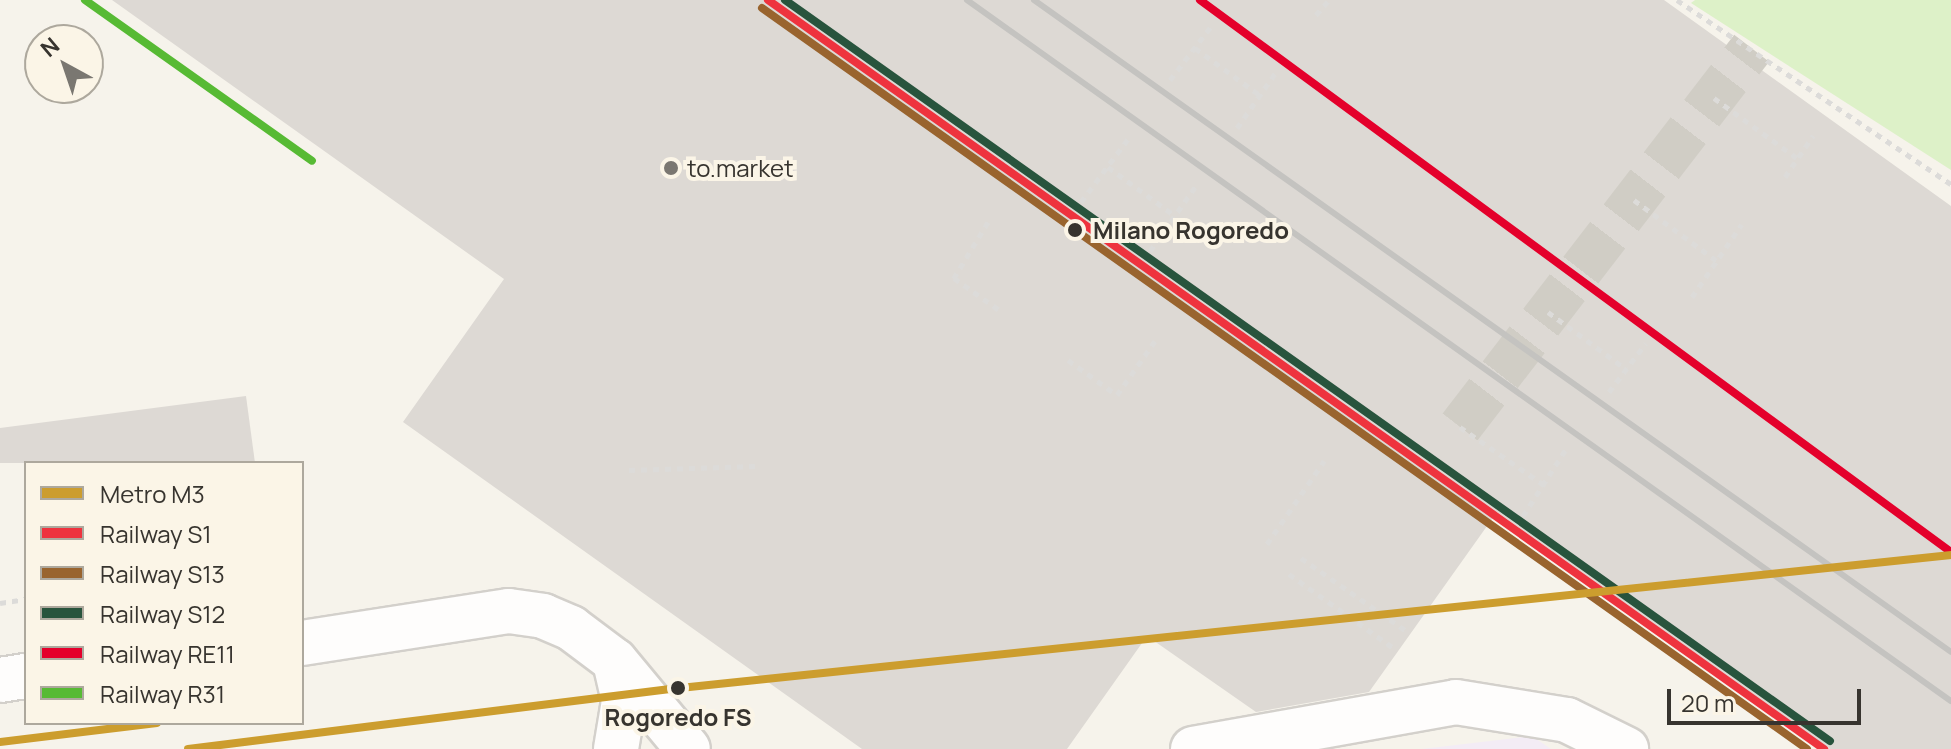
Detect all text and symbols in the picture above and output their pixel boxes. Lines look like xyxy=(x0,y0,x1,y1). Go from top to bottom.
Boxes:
north arrow xyxy=(24,24,104,104)
text: N xyxy=(34,31,66,64)
place label: to.market xyxy=(687,154,794,182)
marker: to.market xyxy=(662,159,680,177)
place label: Milano Rogoredo xyxy=(1093,216,1289,244)
marker: Milano Rogoredo xyxy=(1064,219,1086,241)
legend xyxy=(24,461,304,725)
text: Metro M3 xyxy=(100,477,205,510)
text: Railway S1 xyxy=(100,517,212,550)
text: Railway S13 xyxy=(100,557,225,590)
text: Railway S12 xyxy=(100,597,225,630)
text: Railway RE11 xyxy=(100,637,235,670)
scale bar xyxy=(1671,673,1865,723)
text: Railway R31 xyxy=(100,677,225,710)
marker: Rogoredo FS xyxy=(667,677,689,699)
text: 20 m xyxy=(1681,686,1734,719)
place label: Rogoredo FS xyxy=(605,703,751,731)

